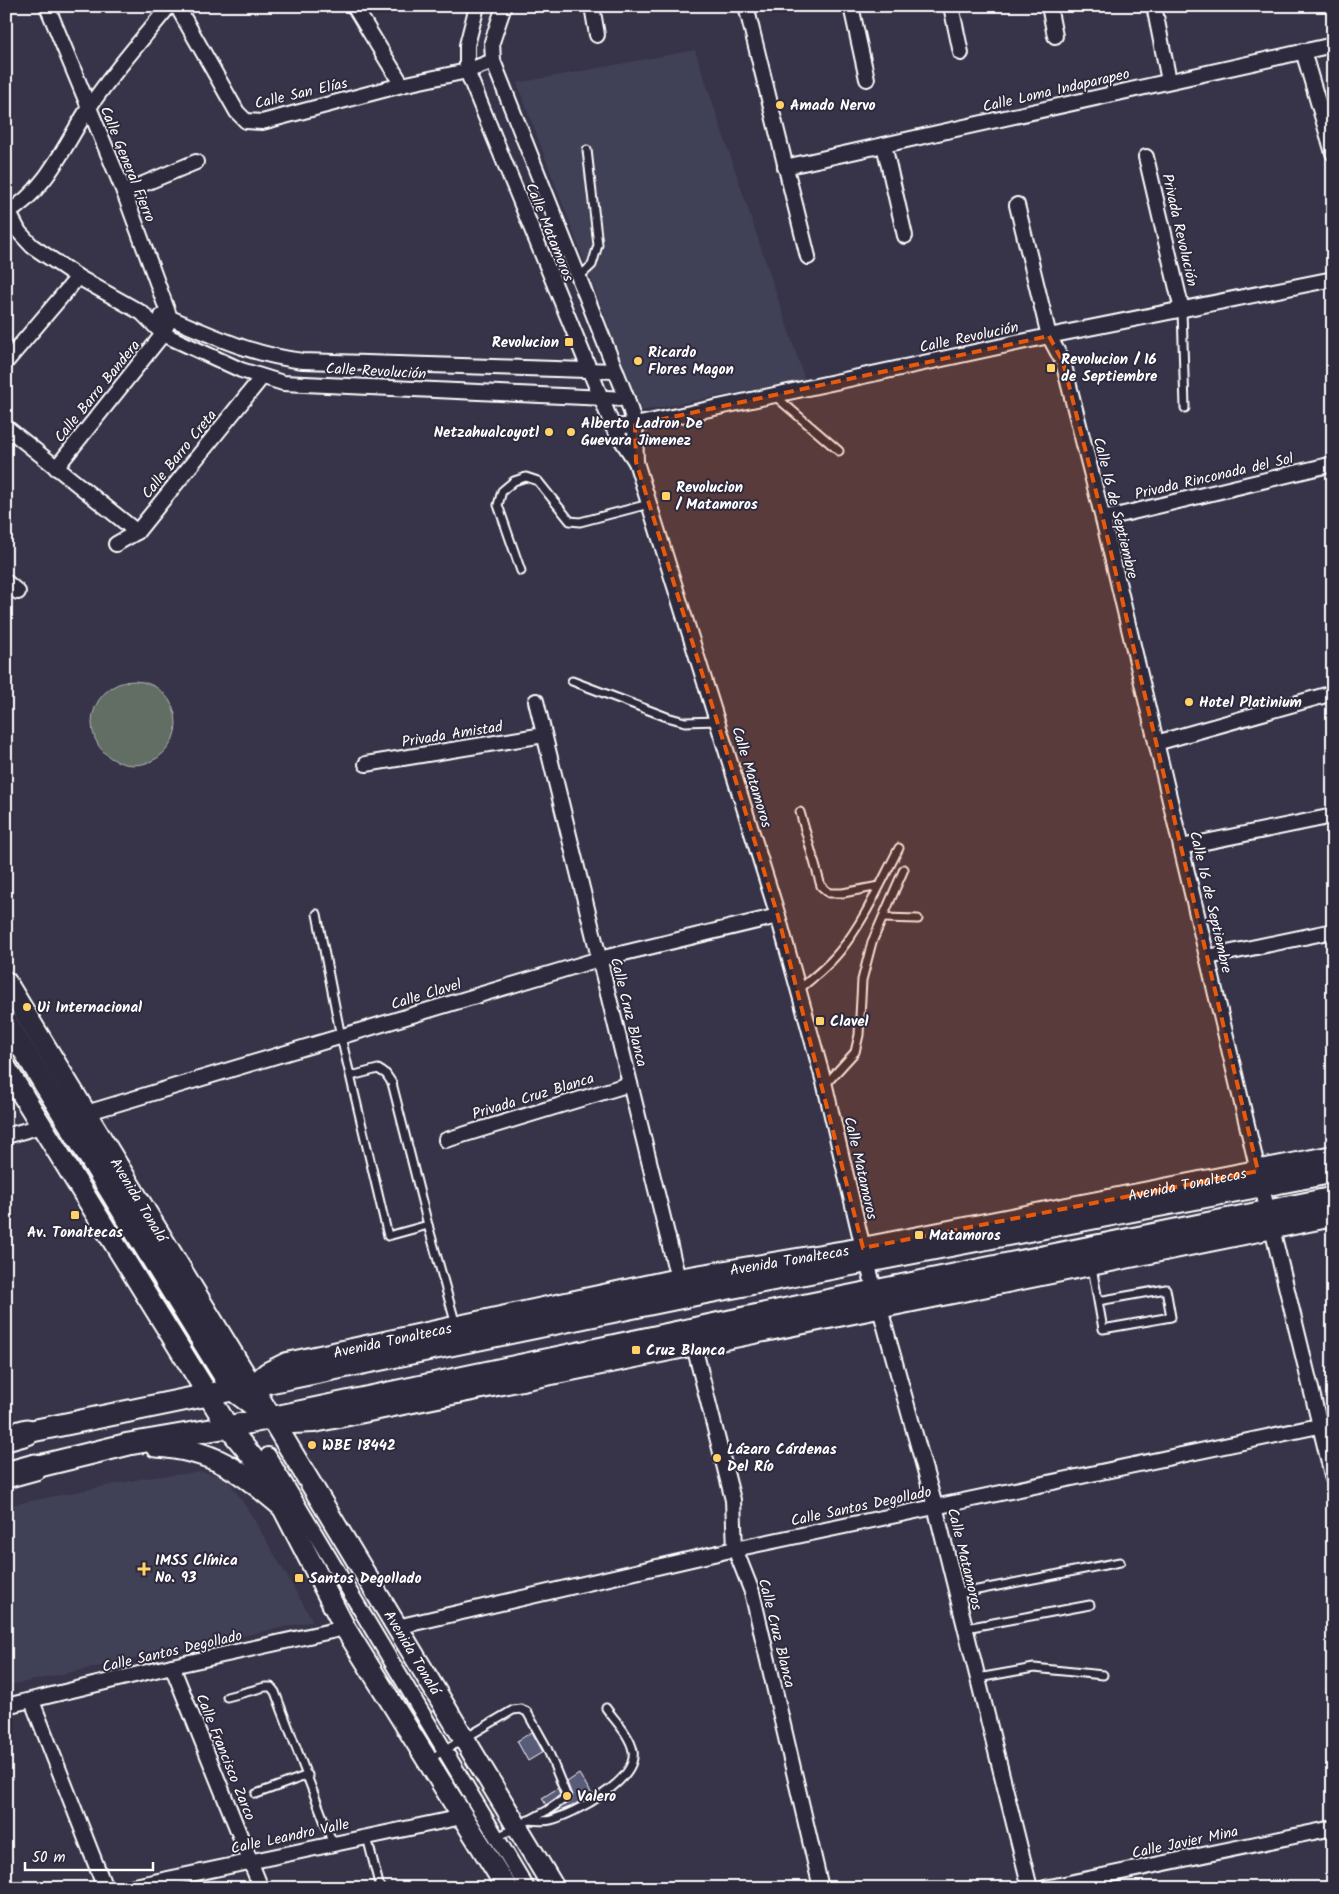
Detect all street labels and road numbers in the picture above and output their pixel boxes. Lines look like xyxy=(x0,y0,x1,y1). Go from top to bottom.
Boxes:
street label: Calle Loma Indaparapeo xyxy=(980,62,1132,120)
street label: Calle San Elías xyxy=(252,72,351,116)
street label: Calle General Fierro xyxy=(93,103,161,226)
street label: Privada Revolución xyxy=(1154,171,1204,289)
street label: Calle Matamoros xyxy=(518,179,580,286)
street label: Calle Revolución xyxy=(917,316,1021,360)
street label: Calle Barro Bandera xyxy=(49,335,147,448)
street label: Calle Revolución xyxy=(325,357,427,387)
street label: Calle Barro Creta xyxy=(136,405,223,505)
street label: Calle 16 de Septiembre xyxy=(1086,435,1144,582)
street label: Privada Rinconada del Sol xyxy=(1132,447,1296,507)
street label: Privada Amistad xyxy=(400,715,505,755)
street label: Calle Matamoros xyxy=(724,724,778,831)
street label: Calle 16 de Septiembre xyxy=(1182,829,1238,976)
street label: Calle Cruz Blanca xyxy=(603,955,653,1069)
street label: Calle Clavel xyxy=(388,973,465,1017)
street label: Privada Cruz Blanca xyxy=(469,1067,597,1127)
street label: Calle Matamoros xyxy=(837,1115,884,1223)
street label: Avenida Tonalá xyxy=(103,1153,174,1249)
street label: Avenida Tonaltecas xyxy=(1126,1162,1249,1209)
street label: Avenida Tonaltecas xyxy=(728,1239,852,1283)
street label: Avenida Tonaltecas xyxy=(331,1317,455,1366)
street label: Calle Santos Degollado xyxy=(789,1480,934,1534)
street label: Calle Matamoros xyxy=(940,1506,988,1614)
street label: Calle Cruz Blanca xyxy=(751,1576,801,1690)
street label: Avenida Tonalá xyxy=(377,1606,447,1702)
street label: Calle Santos Degollado xyxy=(100,1624,245,1680)
street label: Calle Francisco Zarco xyxy=(189,1690,262,1825)
street label: Calle Leandro Valle xyxy=(229,1813,352,1861)
street label: Calle Javier Mina xyxy=(1130,1820,1241,1866)

